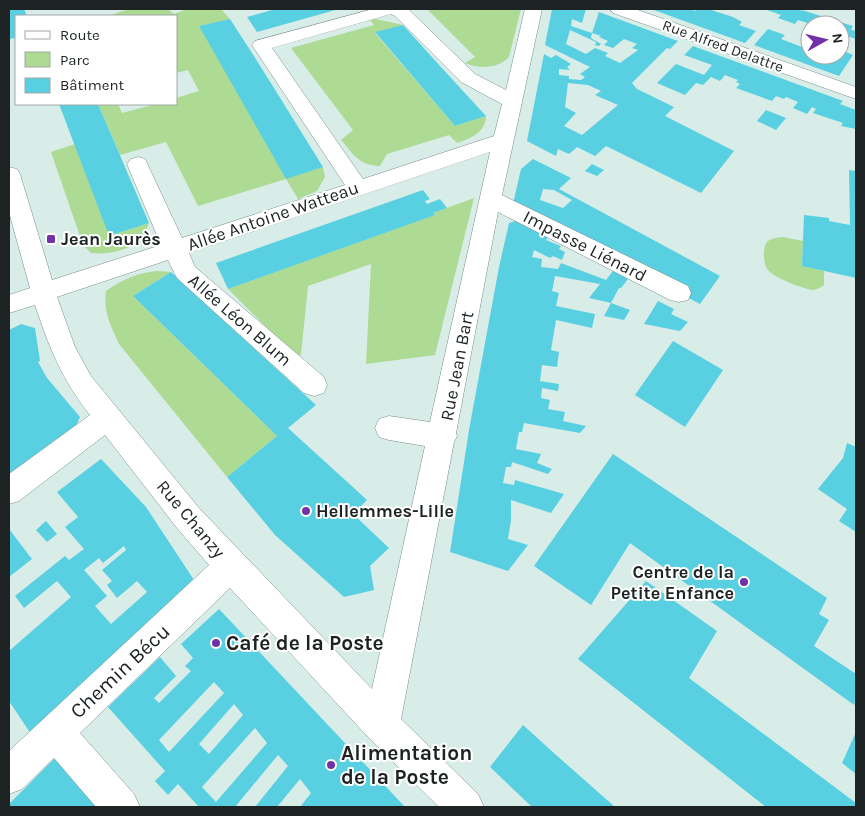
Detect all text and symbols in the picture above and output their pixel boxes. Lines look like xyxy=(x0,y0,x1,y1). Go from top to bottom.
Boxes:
legend xyxy=(15,15,178,105)
north arrow xyxy=(800,15,850,65)
street label: Rue Alfred Delattre xyxy=(660,16,786,76)
text: Route xyxy=(60,26,100,44)
text: N xyxy=(828,32,846,44)
text: Parc xyxy=(60,51,90,69)
text: Bâtiment xyxy=(60,76,124,94)
street label: Allée Antoine Watteau xyxy=(184,176,362,256)
street label: Impasse Liénard xyxy=(520,205,650,287)
place label: Jean Jaurès xyxy=(61,228,161,250)
marker: Jean Jaurès xyxy=(45,233,57,245)
street label: Allée Léon Blum xyxy=(184,269,296,371)
street label: Rue Jean Bart xyxy=(436,309,478,423)
street label: Rue Chanzy xyxy=(152,476,230,563)
place label: Hellemmes-Lille xyxy=(316,500,454,522)
marker: Hellemmes-Lille xyxy=(300,505,312,517)
place label: Centre de la Petite Enfance xyxy=(611,561,734,604)
marker: Centre de la Petite Enfance xyxy=(738,576,750,588)
street label: Chemin Bécu xyxy=(65,619,175,723)
place label: Café de la Poste xyxy=(226,631,384,655)
marker: Café de la Poste xyxy=(210,637,222,649)
place label: Alimentation de la Poste xyxy=(341,741,472,789)
marker: Alimentation de la Poste xyxy=(325,759,337,771)

